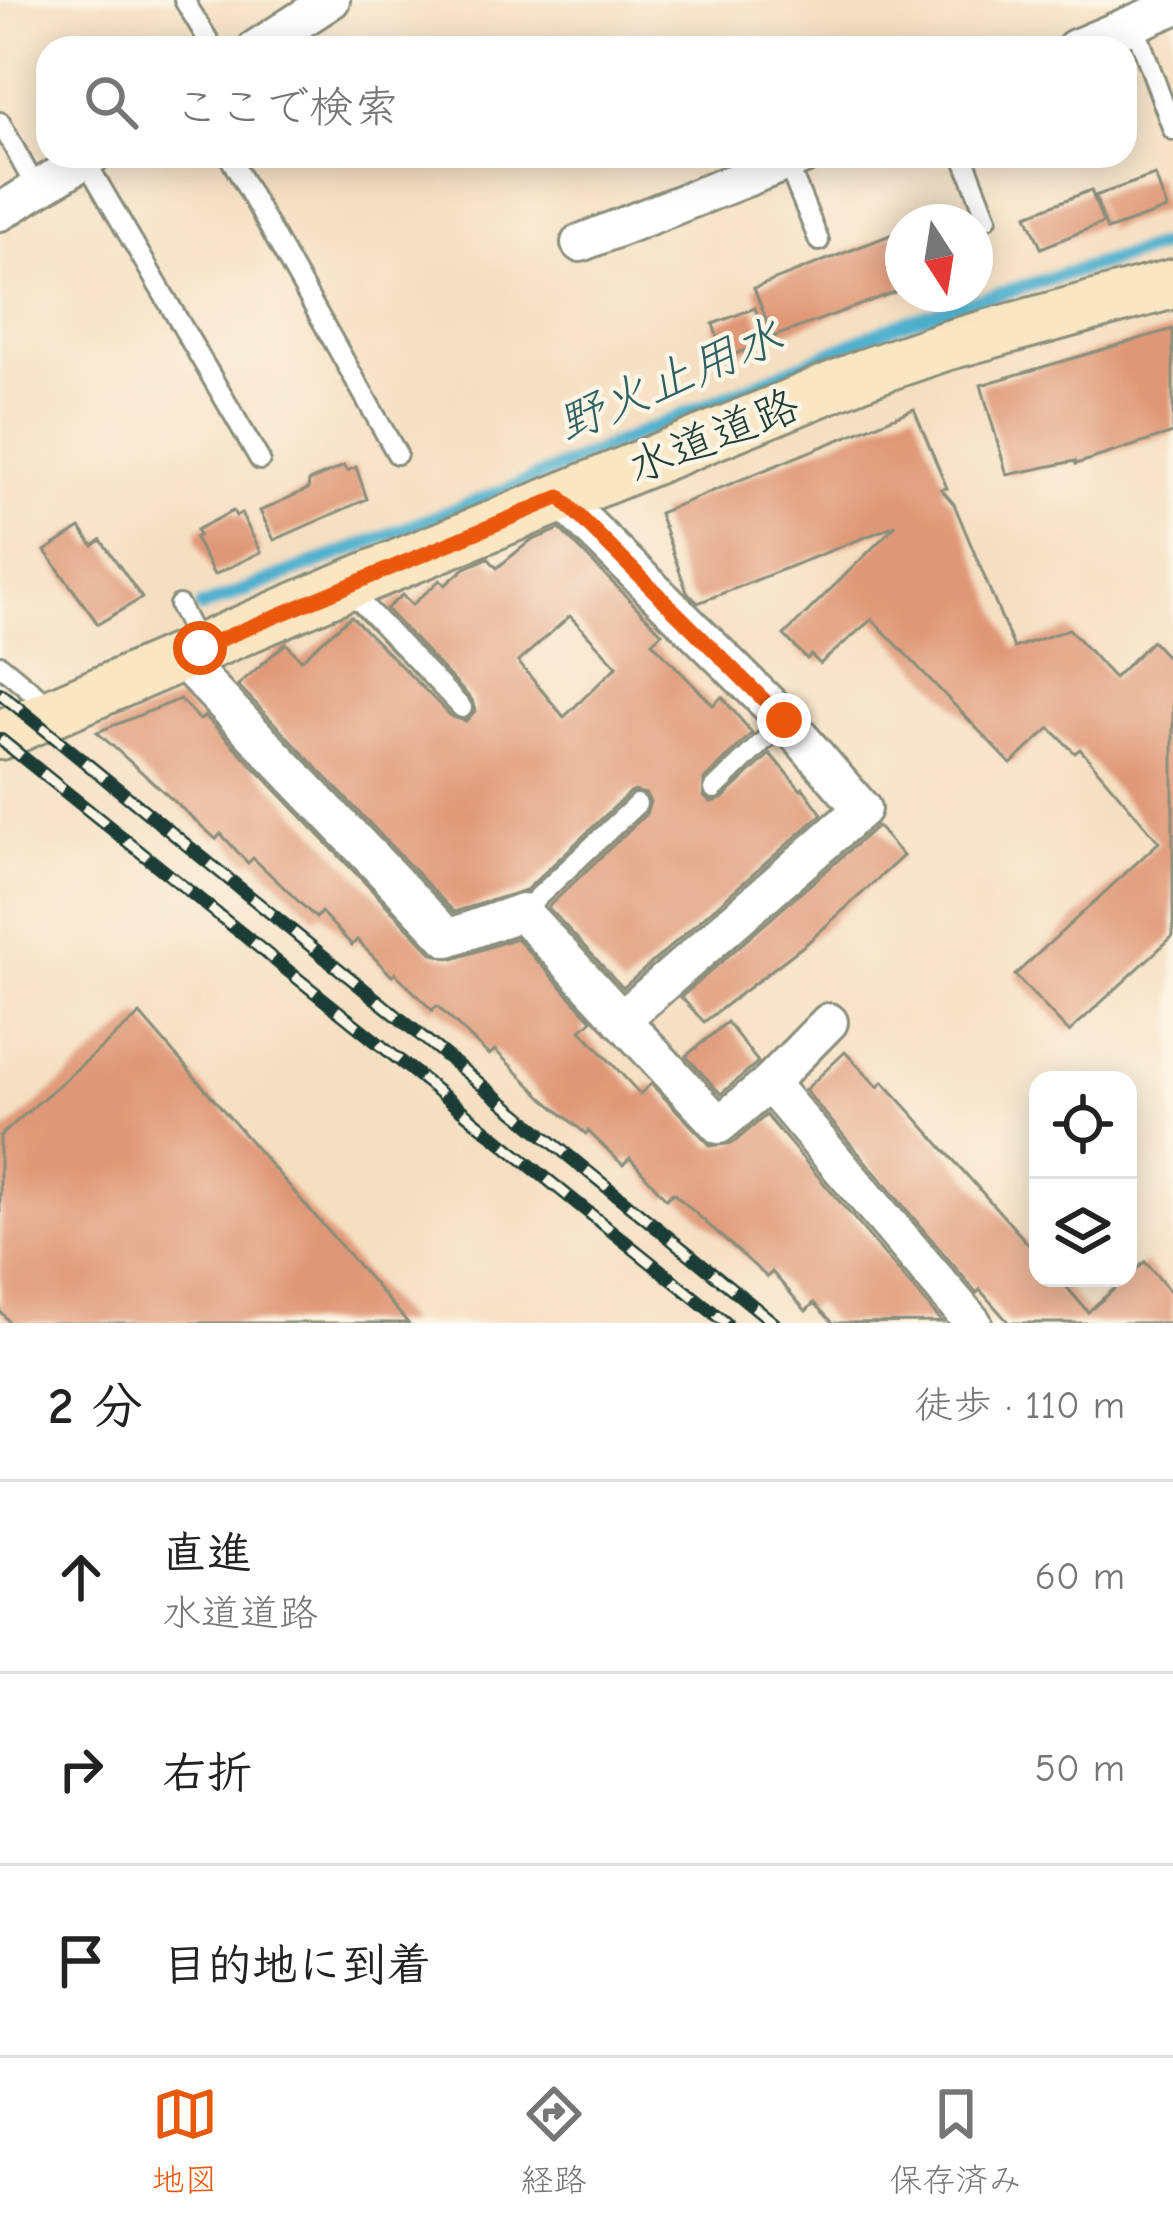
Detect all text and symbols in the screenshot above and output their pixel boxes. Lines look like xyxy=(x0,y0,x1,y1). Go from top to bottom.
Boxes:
search box xyxy=(36,36,1137,168)
icon: search xyxy=(78,69,144,135)
text: ここで検索 xyxy=(174,81,399,133)
north arrow xyxy=(885,204,993,312)
water label: 野火止用水 xyxy=(548,308,791,453)
street label: 水道道路 xyxy=(620,378,807,494)
route start xyxy=(173,621,227,675)
route end xyxy=(757,693,811,747)
map controls xyxy=(1029,1071,1137,1287)
button: locate xyxy=(1029,1071,1137,1179)
button: layers xyxy=(1029,1179,1137,1287)
text: 2 分 xyxy=(48,1377,143,1436)
text: 徒歩 · 110 m xyxy=(914,1383,1125,1428)
text: 直進 xyxy=(162,1527,252,1579)
icon: ahead xyxy=(48,1544,114,1610)
text: 60 m xyxy=(1035,1554,1125,1599)
text: 水道道路 xyxy=(162,1591,318,1636)
icon: right xyxy=(48,1736,114,1802)
text: 50 m xyxy=(1035,1746,1125,1791)
text: 右折 xyxy=(162,1747,252,1799)
icon: arrive xyxy=(48,1928,114,1994)
text: 目的地に到着 xyxy=(162,1939,432,1991)
tab: 地図 xyxy=(152,2081,218,2201)
tab: 経路 xyxy=(521,2081,587,2201)
tab: 保存済み xyxy=(890,2081,1022,2201)

